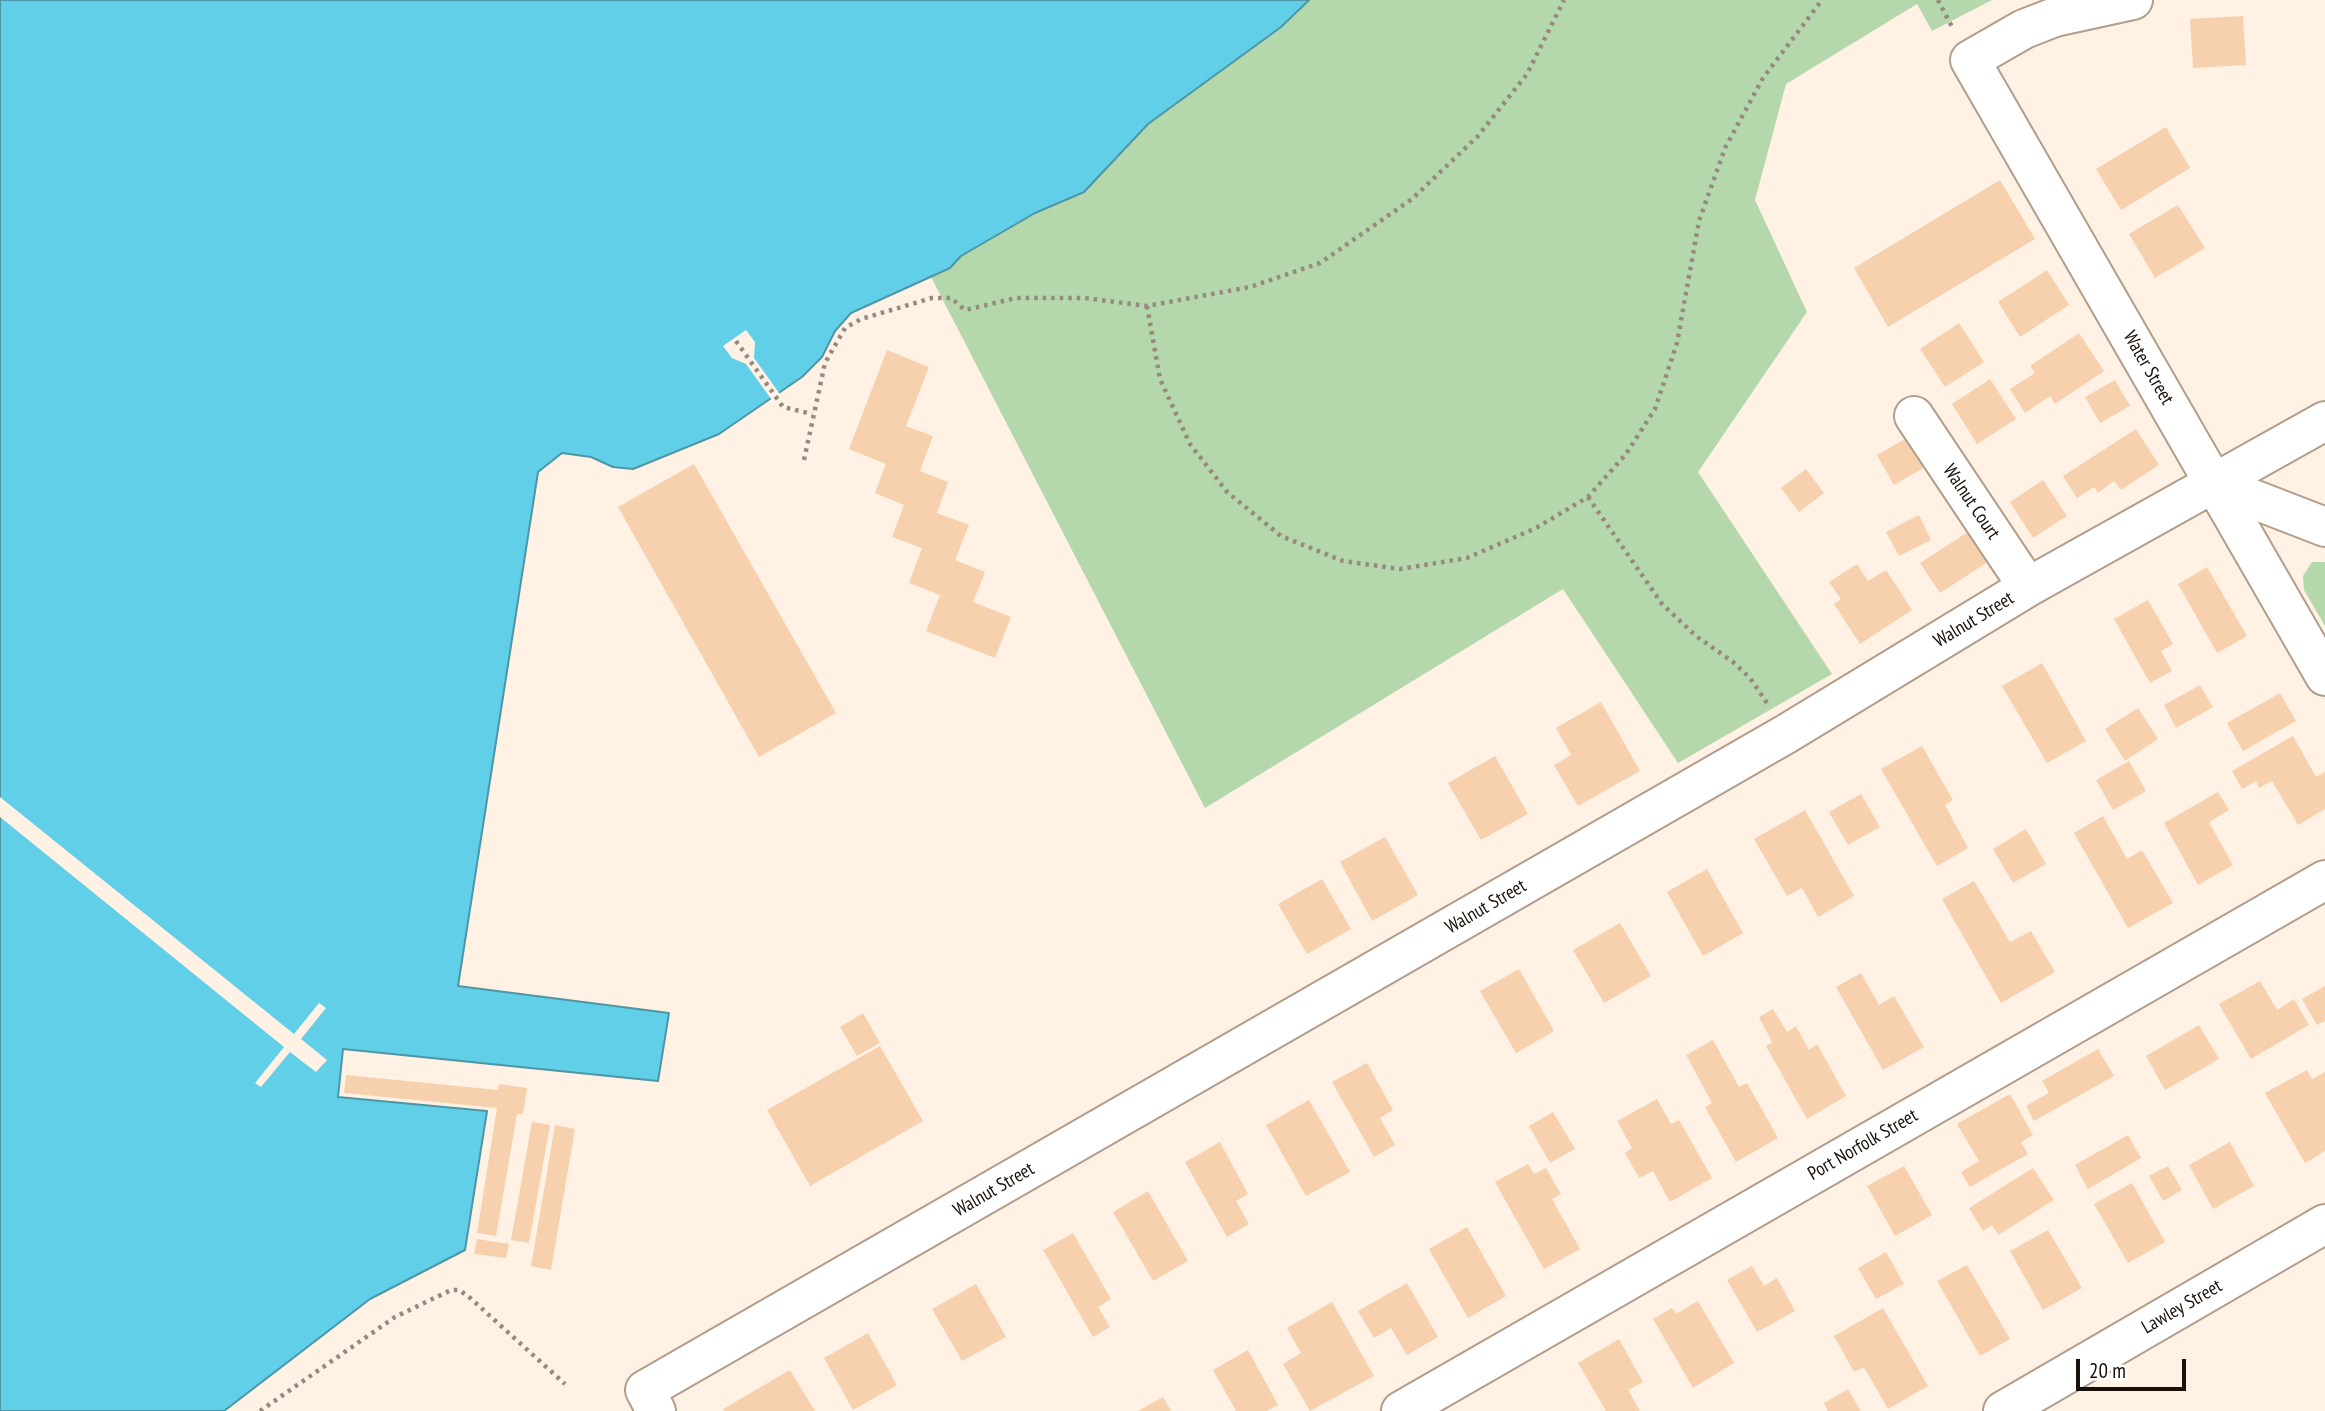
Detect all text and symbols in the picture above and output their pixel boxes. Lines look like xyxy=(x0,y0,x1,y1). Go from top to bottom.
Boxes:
street label: Water Street xyxy=(2118,327,2178,409)
street label: Walnut Court xyxy=(1938,460,2004,544)
street label: Walnut Street xyxy=(1930,587,2018,653)
street label: Walnut Street xyxy=(1442,875,1530,939)
street label: Port Norfolk Street xyxy=(1804,1104,1922,1186)
street label: Walnut Street xyxy=(950,1158,1038,1222)
street label: Lawley Street xyxy=(2138,1275,2226,1339)
scale bar xyxy=(2080,1344,2190,1388)
text: 20 m xyxy=(2089,1357,2126,1384)

